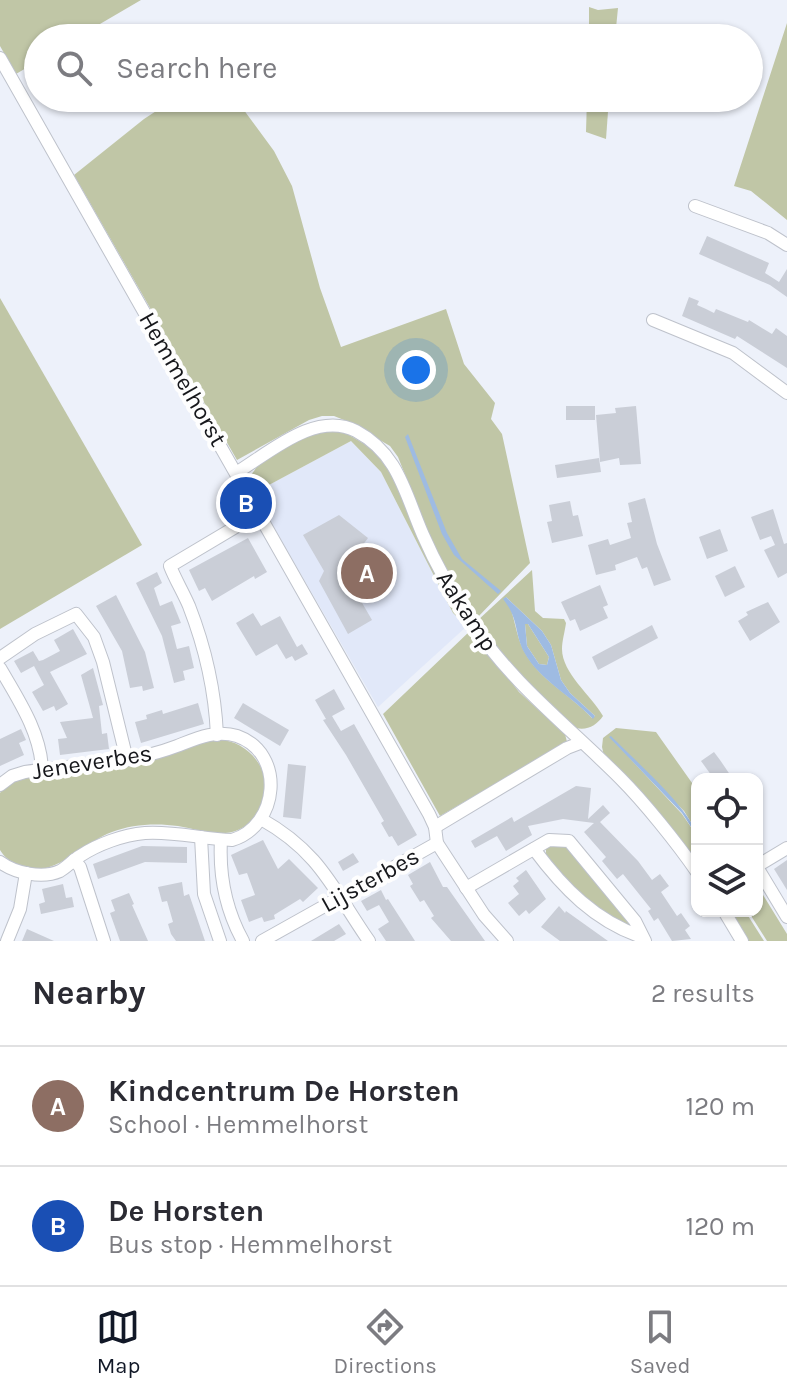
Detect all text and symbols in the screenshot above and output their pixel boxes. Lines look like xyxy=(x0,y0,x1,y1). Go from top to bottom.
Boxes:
search box xyxy=(24,24,763,112)
icon: search xyxy=(52,46,96,90)
text: Search here xyxy=(116,50,277,86)
street label: Hemmelhorst xyxy=(133,307,233,451)
your location xyxy=(396,350,436,390)
pin: B xyxy=(220,473,272,533)
pin: A xyxy=(341,543,393,603)
street label: Aakamp xyxy=(431,566,503,656)
street label: Jeneverbes xyxy=(30,739,154,785)
map controls xyxy=(691,773,763,917)
button: locate xyxy=(691,773,763,845)
street label: Lijsterbes xyxy=(316,842,424,918)
button: layers xyxy=(691,845,763,917)
text: Nearby xyxy=(32,973,146,1013)
text: 2 results xyxy=(651,978,755,1009)
text: Kindcentrum De Horsten xyxy=(108,1073,460,1109)
text: A xyxy=(50,1091,66,1122)
text: 120 m xyxy=(685,1091,755,1122)
text: School · Hemmelhorst xyxy=(108,1109,368,1140)
text: De Horsten xyxy=(108,1193,264,1229)
text: B xyxy=(50,1211,66,1242)
text: 120 m xyxy=(685,1211,755,1242)
text: Bus stop · Hemmelhorst xyxy=(108,1229,392,1260)
tab: Map xyxy=(96,1305,140,1379)
tab: Directions xyxy=(333,1305,437,1379)
tab: Saved xyxy=(630,1305,691,1379)

